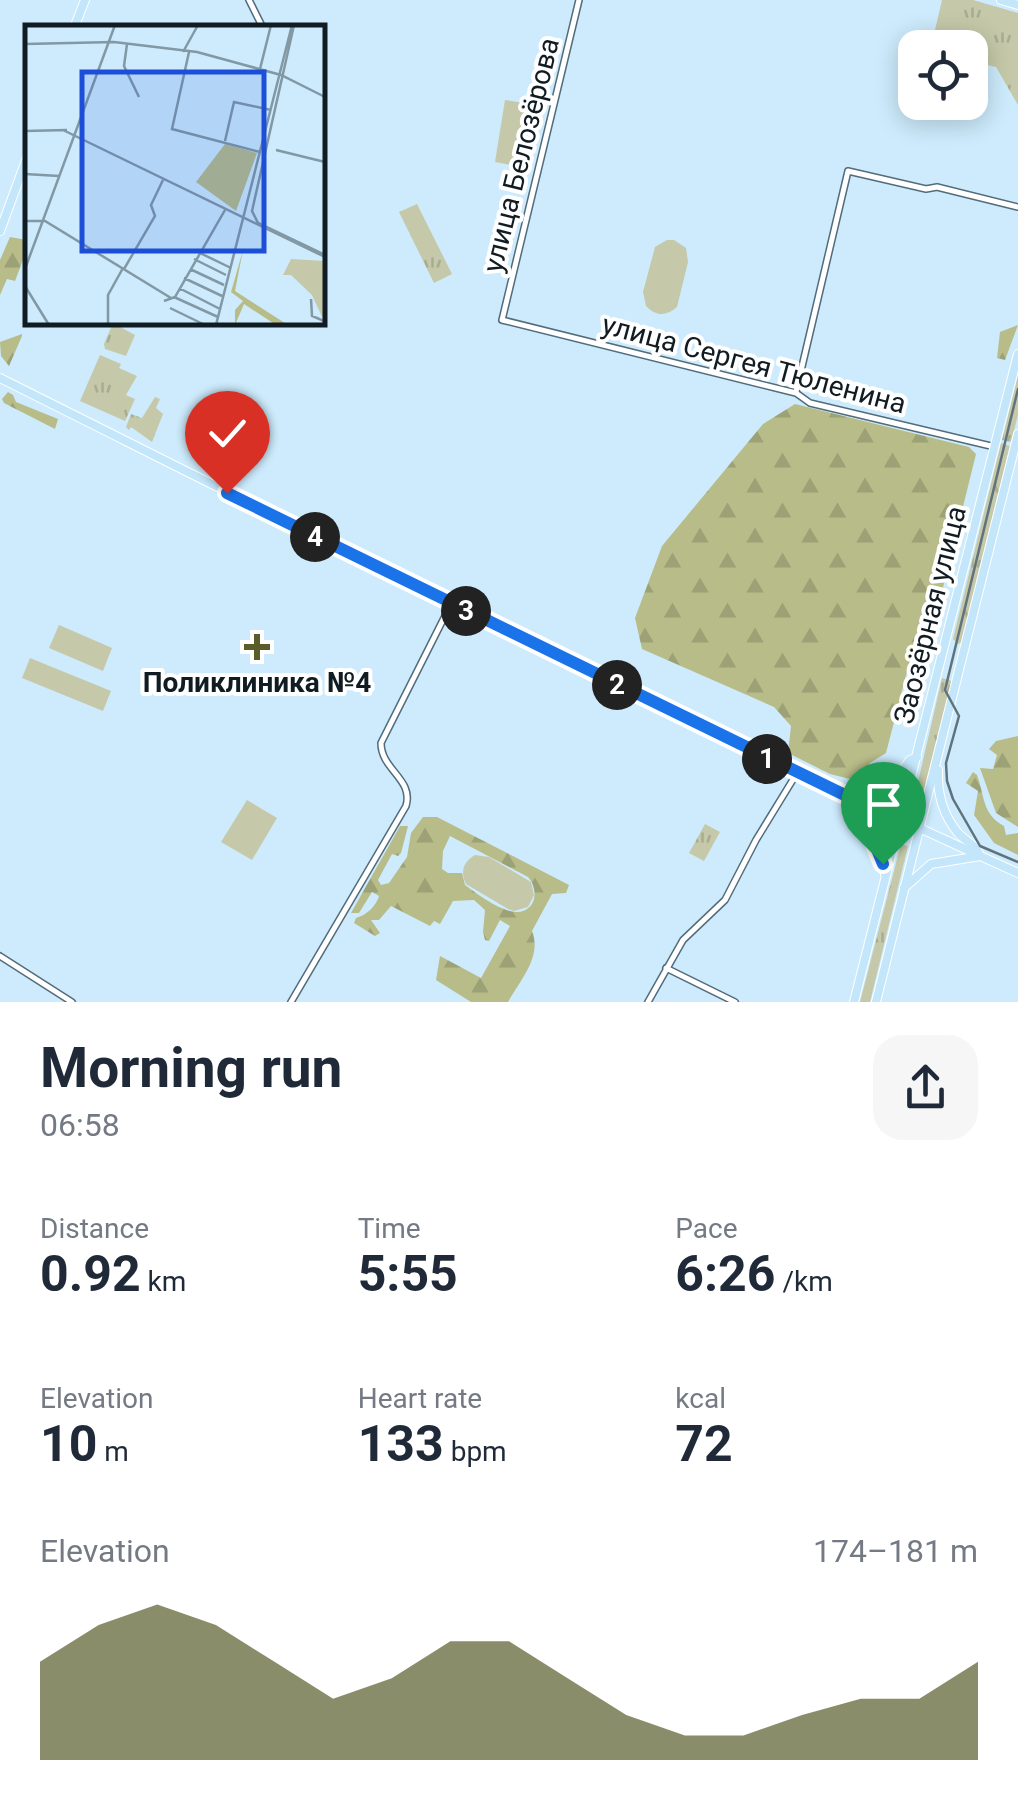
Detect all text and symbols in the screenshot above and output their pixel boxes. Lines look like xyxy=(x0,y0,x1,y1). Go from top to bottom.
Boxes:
inset map xyxy=(25,25,325,325)
map controls xyxy=(898,30,988,120)
button: locate xyxy=(898,30,988,120)
street label: улица Белозёрова xyxy=(476,34,566,276)
street label: улица Сергея Тюленина xyxy=(598,308,910,420)
pin xyxy=(185,391,270,494)
icon: check xyxy=(200,406,255,461)
street label: Заозёрная улица xyxy=(887,503,973,727)
pin: 4 xyxy=(290,512,340,562)
text: 4 xyxy=(307,520,323,553)
pin: 3 xyxy=(441,586,491,636)
text: 3 xyxy=(458,594,474,627)
marker: Поликлиника №4 xyxy=(244,634,270,660)
pin: 2 xyxy=(592,660,642,710)
place label: Поликлиника №4 xyxy=(143,666,371,699)
text: 2 xyxy=(609,668,625,701)
pin: 1 xyxy=(742,734,792,784)
text: 1 xyxy=(759,742,775,775)
pin xyxy=(841,762,926,865)
icon: arrive xyxy=(856,777,911,832)
button: share xyxy=(873,1035,978,1140)
text: Morning run xyxy=(40,1036,342,1100)
text: 06:58 xyxy=(40,1106,120,1144)
text: Distance xyxy=(40,1212,149,1245)
text: Time xyxy=(358,1212,421,1245)
text: Pace xyxy=(675,1212,738,1245)
text: 0.92 xyxy=(40,1245,141,1303)
text: 5:55 xyxy=(358,1245,458,1303)
text: 6:26 xyxy=(675,1245,775,1303)
text: km xyxy=(141,1265,186,1298)
text: /km xyxy=(775,1265,833,1298)
text: Elevation xyxy=(40,1382,153,1415)
text: Heart rate xyxy=(358,1382,482,1415)
text: kcal xyxy=(675,1382,726,1415)
text: 10 xyxy=(40,1415,97,1473)
text: 133 xyxy=(358,1415,444,1473)
text: 72 xyxy=(675,1415,733,1473)
text: m xyxy=(97,1435,129,1468)
text: bpm xyxy=(444,1435,507,1468)
text: Elevation xyxy=(40,1532,170,1570)
text: 174–181 m xyxy=(813,1532,978,1570)

